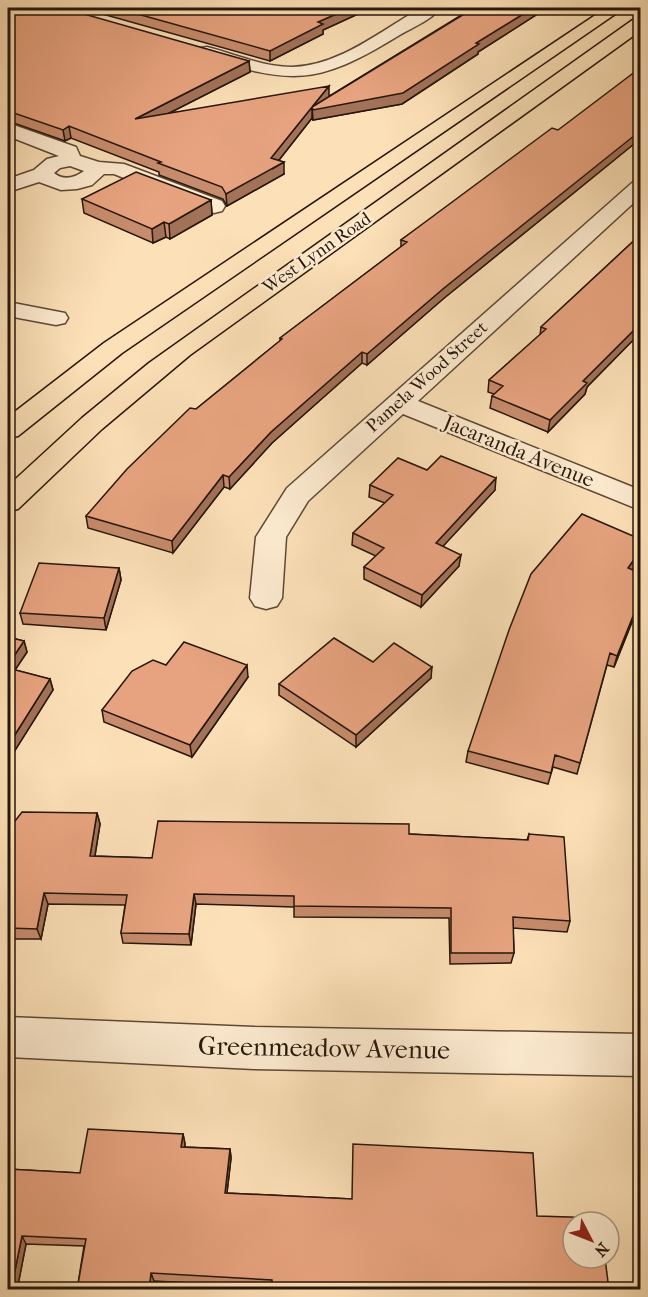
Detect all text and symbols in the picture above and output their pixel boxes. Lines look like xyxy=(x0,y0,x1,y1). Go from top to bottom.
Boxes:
street label: West Lynn Road xyxy=(258,208,375,299)
street label: Pamela Wood Street xyxy=(362,317,492,437)
street label: Jacaranda Avenue xyxy=(438,409,598,492)
street label: Greenmeadow Avenue xyxy=(198,1030,450,1066)
north arrow xyxy=(561,1210,621,1270)
text: N xyxy=(590,1239,613,1261)

